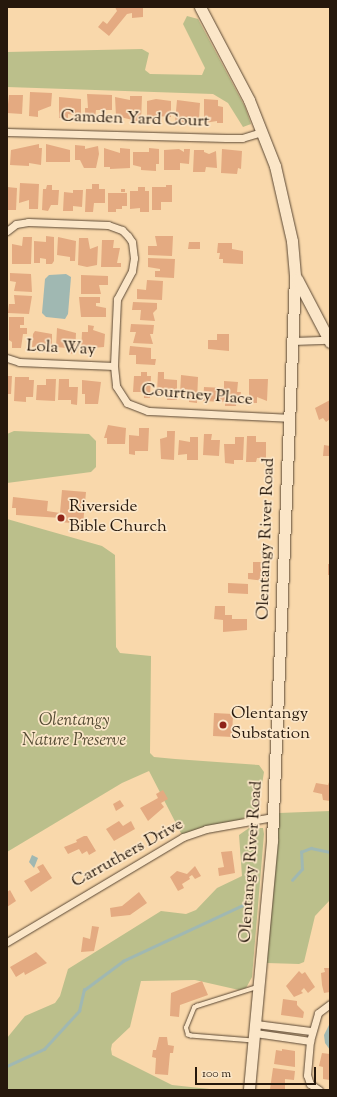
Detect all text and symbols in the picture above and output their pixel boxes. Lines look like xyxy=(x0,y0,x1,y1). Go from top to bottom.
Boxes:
street label: Camden Yard Court xyxy=(60,107,210,133)
street label: Lola Way xyxy=(26,337,96,361)
street label: Courtney Place xyxy=(140,381,254,411)
street label: Olentangy River Road xyxy=(254,458,280,620)
place label: Riverside Bible Church xyxy=(69,498,167,538)
marker: Riverside Bible Church xyxy=(56,513,66,523)
place label: Olentangy Substation xyxy=(231,705,310,745)
park label: Olentangy Nature Preserve xyxy=(22,712,126,752)
marker: Olentangy Substation xyxy=(218,720,228,730)
street label: Olentangy River Road xyxy=(236,780,268,944)
street label: Carruthers Drive xyxy=(69,815,187,893)
scale bar xyxy=(197,1059,318,1085)
text: 100 m xyxy=(202,1065,231,1083)

